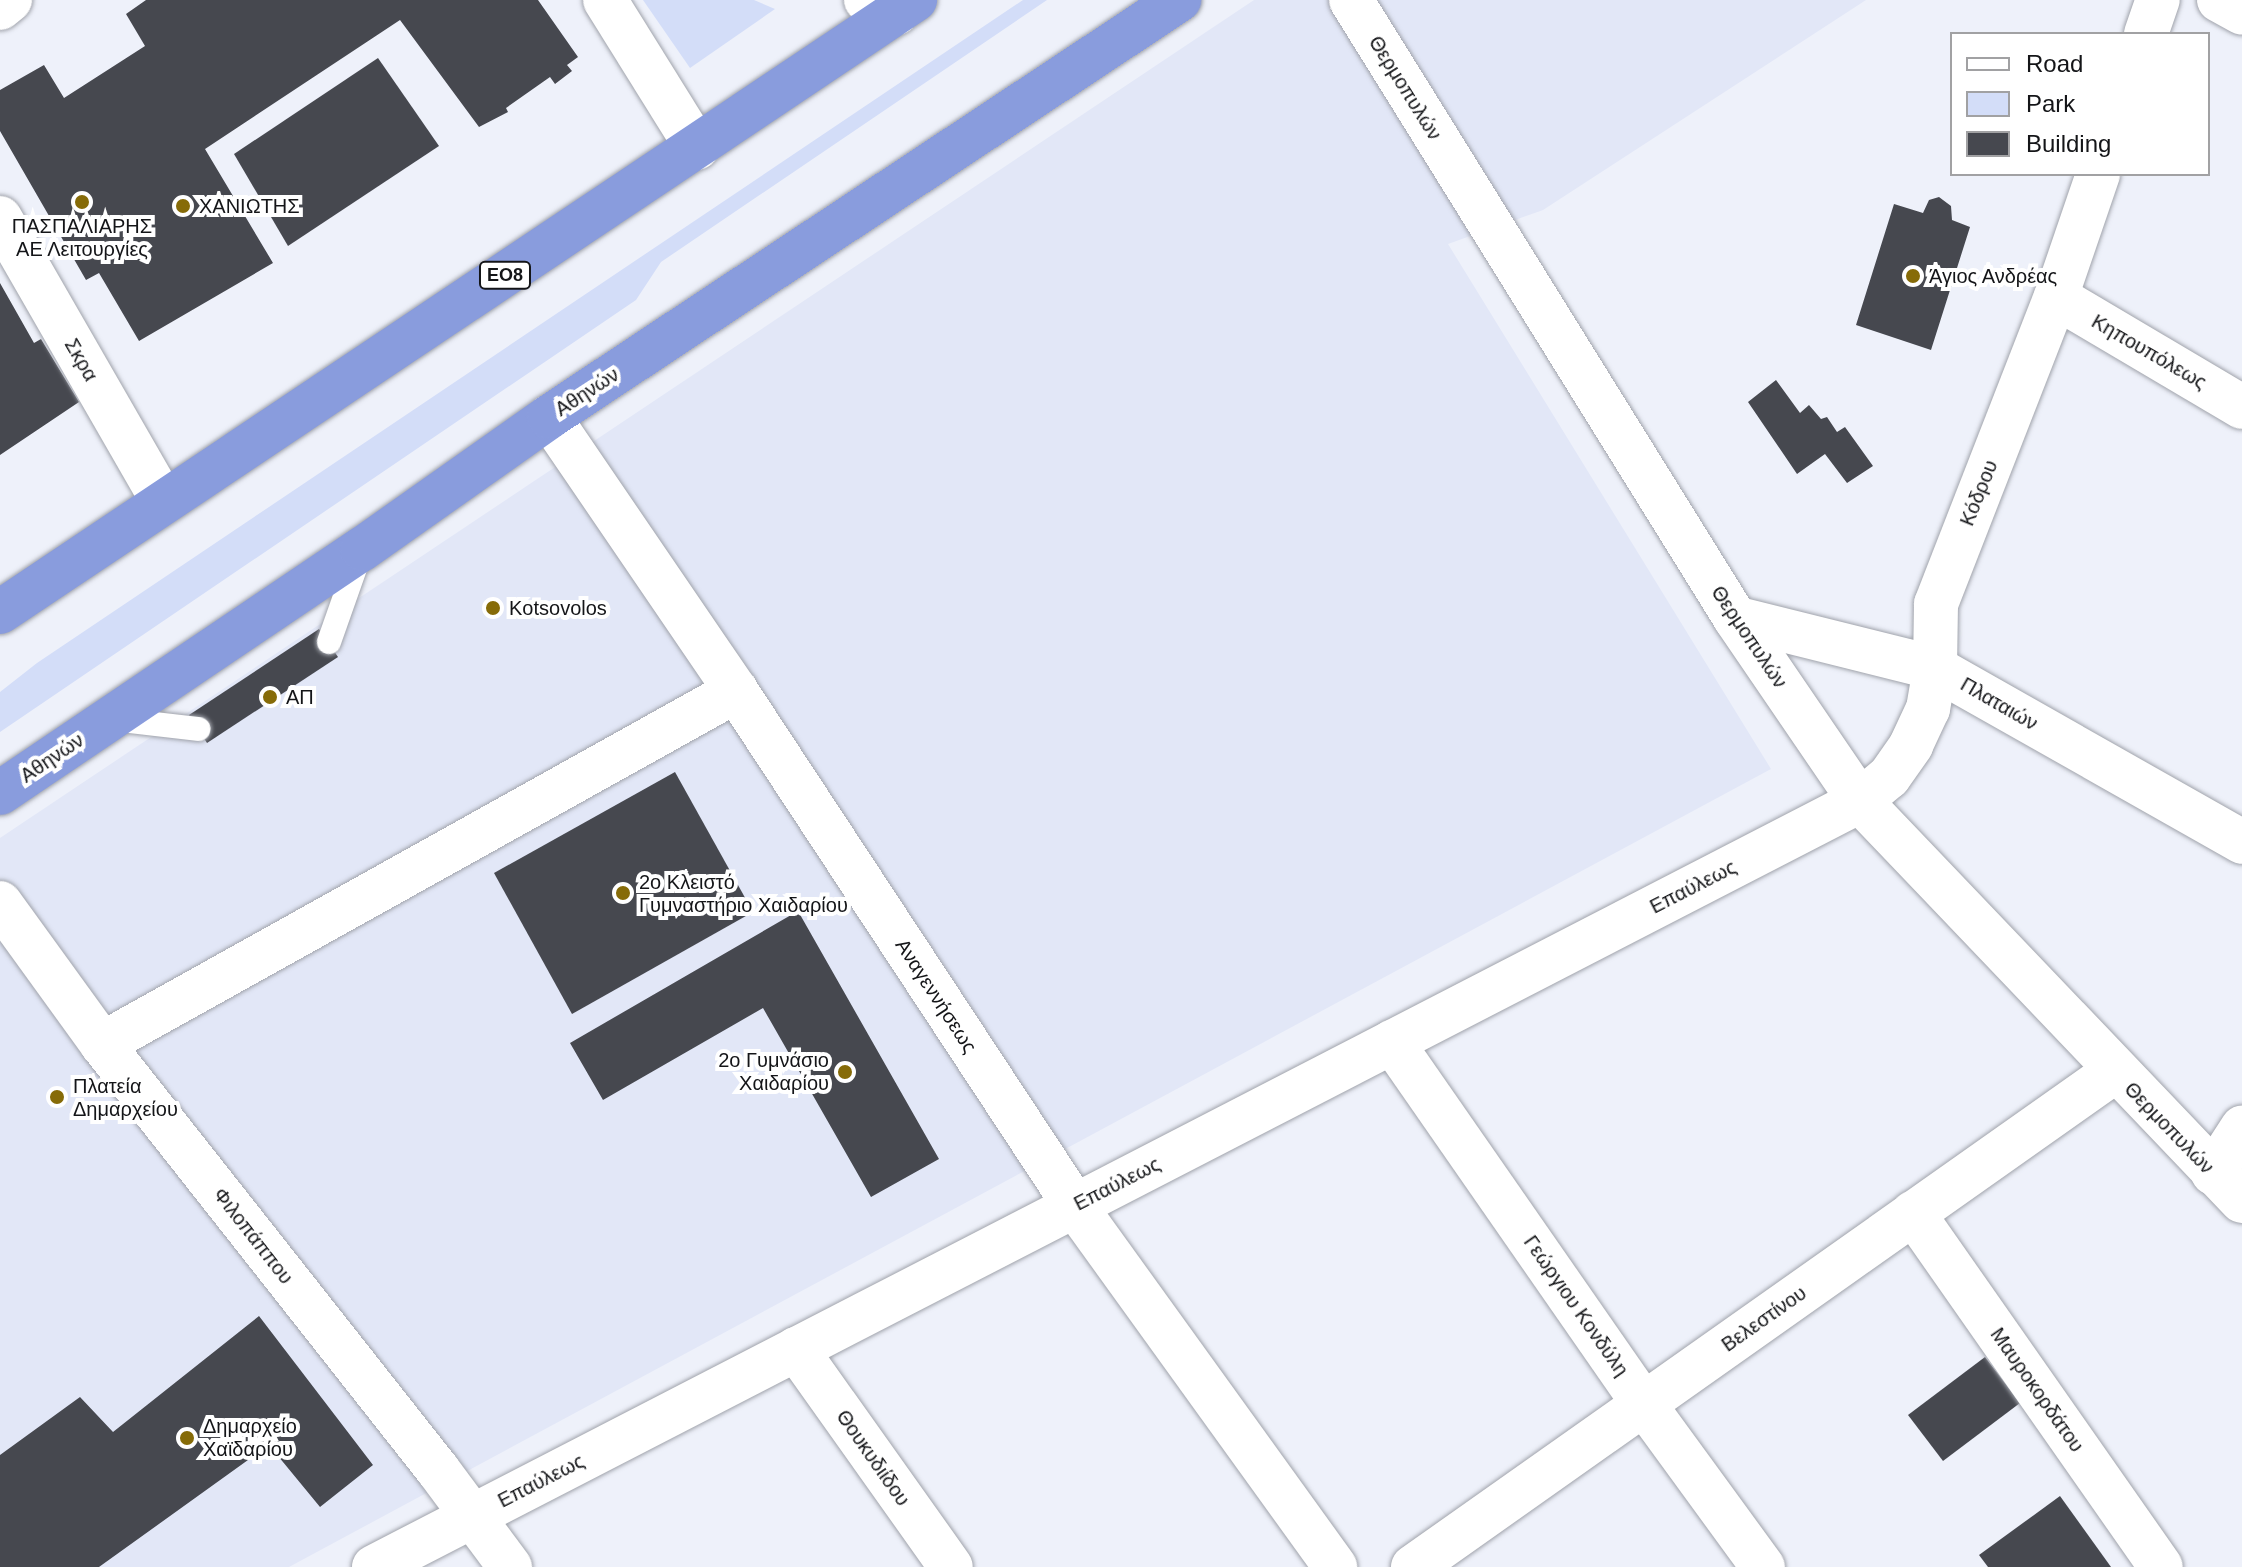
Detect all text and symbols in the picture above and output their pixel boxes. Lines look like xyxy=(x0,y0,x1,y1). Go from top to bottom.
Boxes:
street label: Θερμοπυλών xyxy=(1363,31,1447,145)
legend xyxy=(1950,32,2210,176)
text: Road xyxy=(2026,50,2083,77)
text: Park xyxy=(2026,90,2075,117)
text: Building xyxy=(2026,130,2111,157)
marker: ΠΑΣΠΑΛΙΑΡΗΣ ΑΕ Λειτουργίες xyxy=(73,193,91,211)
place label: ΧΑΝΙΩΤΗΣ xyxy=(199,194,300,218)
marker: ΧΑΝΙΩΤΗΣ xyxy=(174,197,192,215)
place label: ΠΑΣΠΑΛΙΑΡΗΣ ΑΕ Λειτουργίες xyxy=(12,214,152,261)
road number: ΕΟ8 xyxy=(477,261,533,289)
place label: Άγιος Ανδρέας xyxy=(1929,264,2058,288)
marker: Άγιος Ανδρέας xyxy=(1904,267,1922,285)
street label: Κηπουπόλεως xyxy=(2087,309,2211,395)
street label: Σκρα xyxy=(59,334,103,386)
street label: Αθηνών xyxy=(551,363,623,421)
street label: Κόδρου xyxy=(1955,457,2003,529)
street label: Θερμοπυλών xyxy=(1706,581,1792,693)
place label: Kotsovolos xyxy=(509,596,607,620)
marker: Kotsovolos xyxy=(484,599,502,617)
street label: Πλαταιών xyxy=(1956,672,2042,736)
place label: ΑΠ xyxy=(286,685,314,709)
marker: ΑΠ xyxy=(261,688,279,706)
street label: Αθηνών xyxy=(16,728,88,788)
street label: Επαύλεως xyxy=(1646,855,1740,919)
place label: 2ο Κλειστό Γυμναστήριο Χαιδαρίου xyxy=(639,870,848,917)
marker: 2ο Κλειστό Γυμναστήριο Χαιδαρίου xyxy=(614,884,632,902)
street label: Αναγεννήσεως xyxy=(890,934,982,1058)
place label: 2ο Γυμνάσιο Χαιδαρίου xyxy=(718,1048,829,1095)
marker: 2ο Γυμνάσιο Χαιδαρίου xyxy=(836,1063,854,1081)
place label: Πλατεία Δημαρχείου xyxy=(73,1074,178,1121)
street label: Θερμοπυλών xyxy=(2119,1077,2219,1179)
marker: Πλατεία Δημαρχείου xyxy=(48,1088,66,1106)
street label: Επαύλεως xyxy=(1070,1152,1164,1216)
street label: Φιλοπάππου xyxy=(208,1183,298,1289)
street label: Γεώργιου Κονδύλη xyxy=(1518,1231,1634,1381)
street label: Βελεστίνου xyxy=(1717,1281,1811,1357)
street label: Μαυροκορδάτου xyxy=(1985,1323,2089,1457)
street label: Θουκυδιίδου xyxy=(831,1405,915,1511)
place label: Δημαρχείο Χαϊδαρίου xyxy=(203,1414,297,1461)
marker: Δημαρχείο Χαϊδαρίου xyxy=(178,1429,196,1447)
street label: Επαύλεως xyxy=(494,1449,588,1513)

